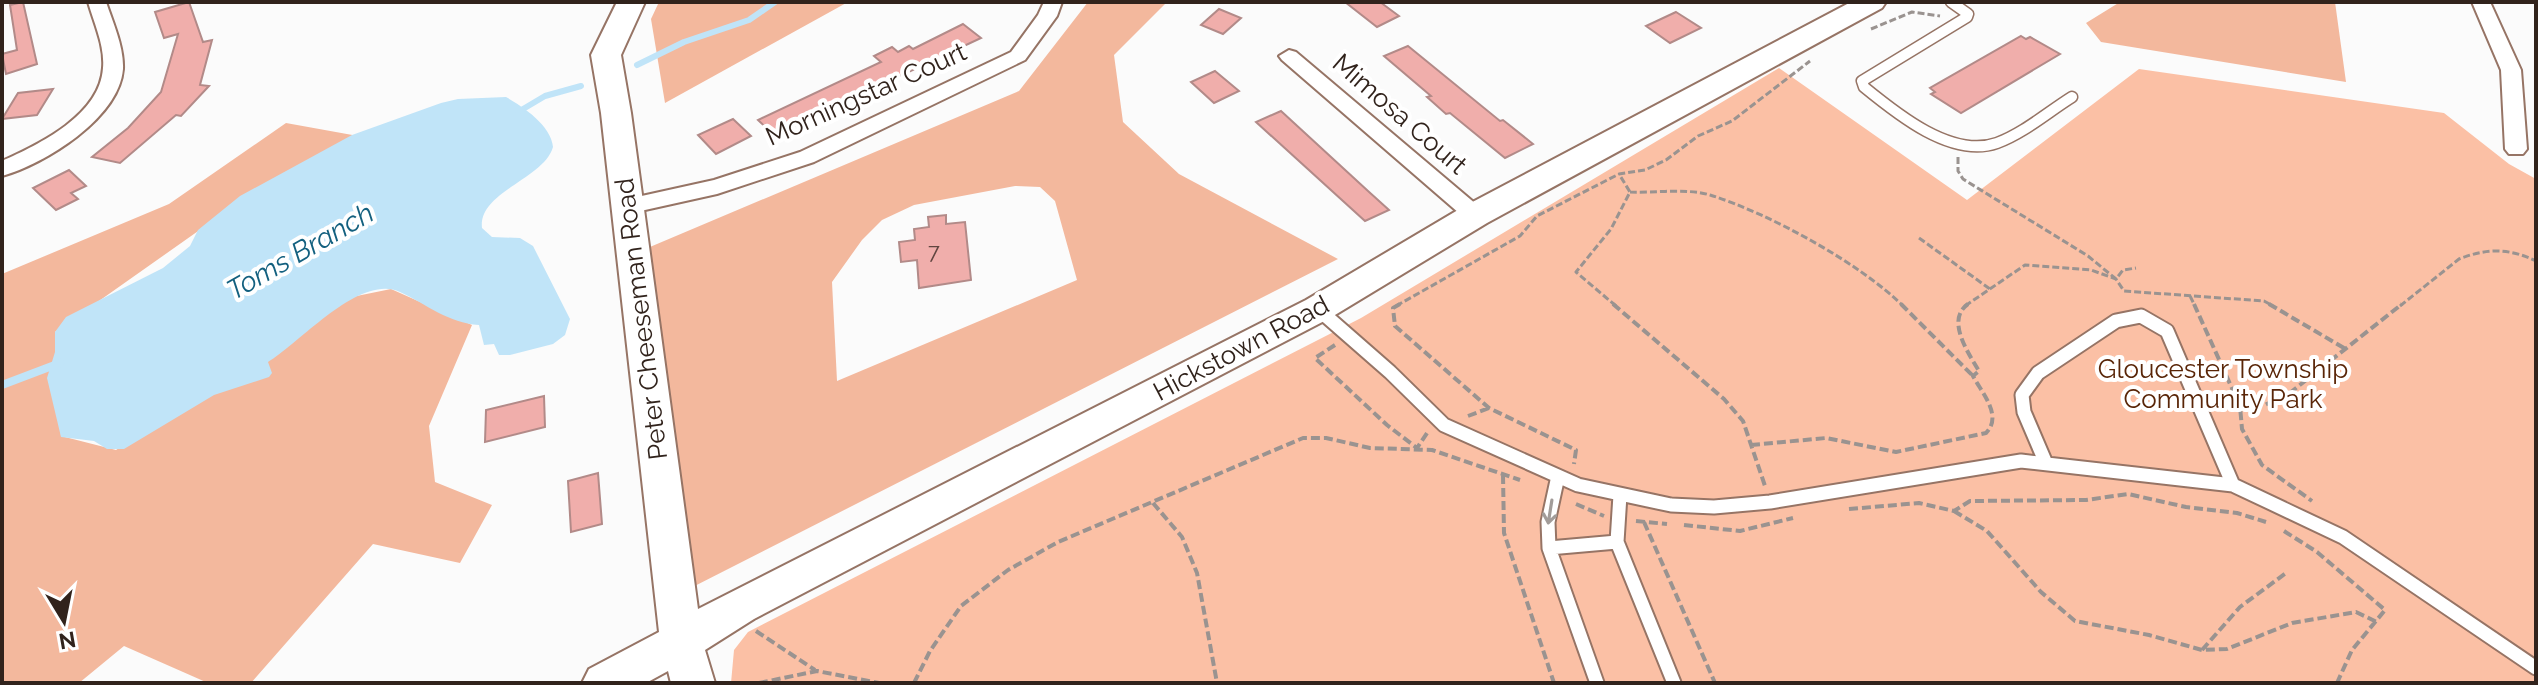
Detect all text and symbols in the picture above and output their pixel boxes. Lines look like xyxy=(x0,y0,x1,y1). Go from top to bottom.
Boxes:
street label: Morningstar Court xyxy=(761,36,971,152)
street label: Mimosa Court xyxy=(1327,48,1473,181)
street label: Peter Cheeseman Road xyxy=(609,176,673,462)
water label: Toms Branch xyxy=(221,196,380,307)
house number: 7 xyxy=(928,238,940,264)
street label: Hickstown Road xyxy=(1148,289,1334,407)
park label: Gloucester Township Community Park xyxy=(2098,354,2348,414)
one-way arrow xyxy=(1542,499,1557,524)
north arrow xyxy=(24,581,104,661)
text: N xyxy=(57,626,78,655)

